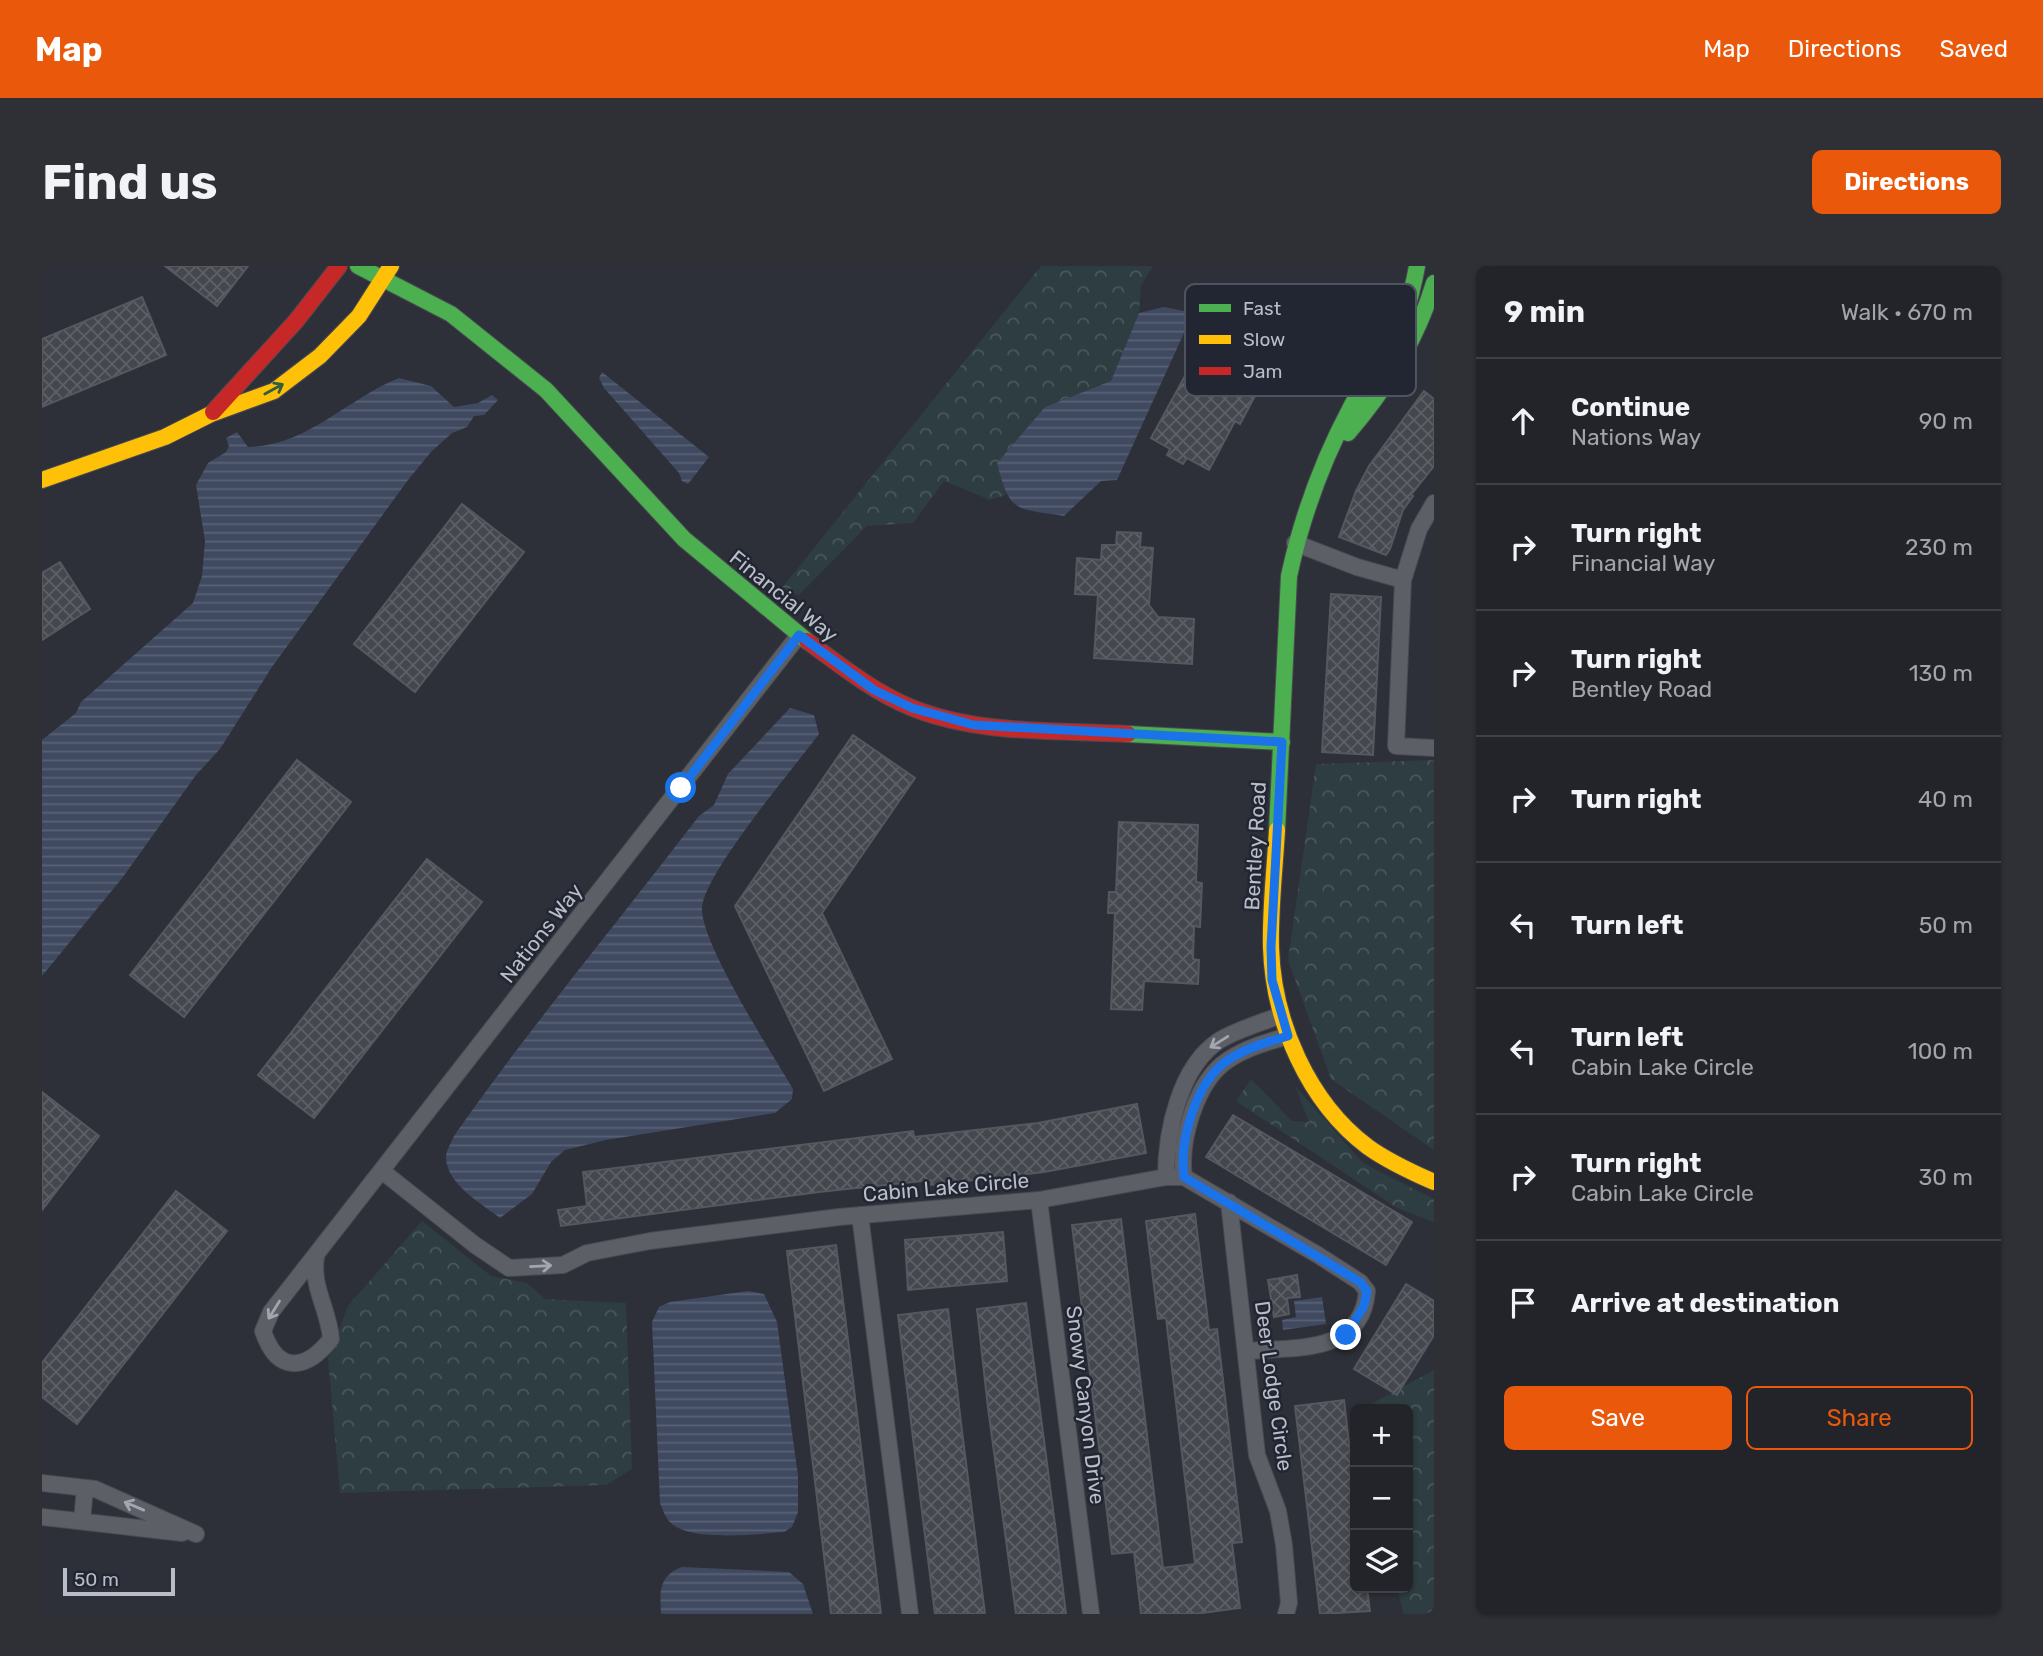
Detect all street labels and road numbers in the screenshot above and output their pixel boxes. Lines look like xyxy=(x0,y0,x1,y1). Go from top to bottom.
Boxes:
street label: Financial Way xyxy=(725,545,843,647)
street label: Bentley Road xyxy=(1239,781,1271,911)
street label: Nations Way xyxy=(495,878,588,988)
street label: Cabin Lake Circle xyxy=(862,1167,1030,1207)
street label: Deer Lodge Circle xyxy=(1250,1299,1298,1473)
street label: Snowy Canyon Drive xyxy=(1061,1304,1111,1506)

